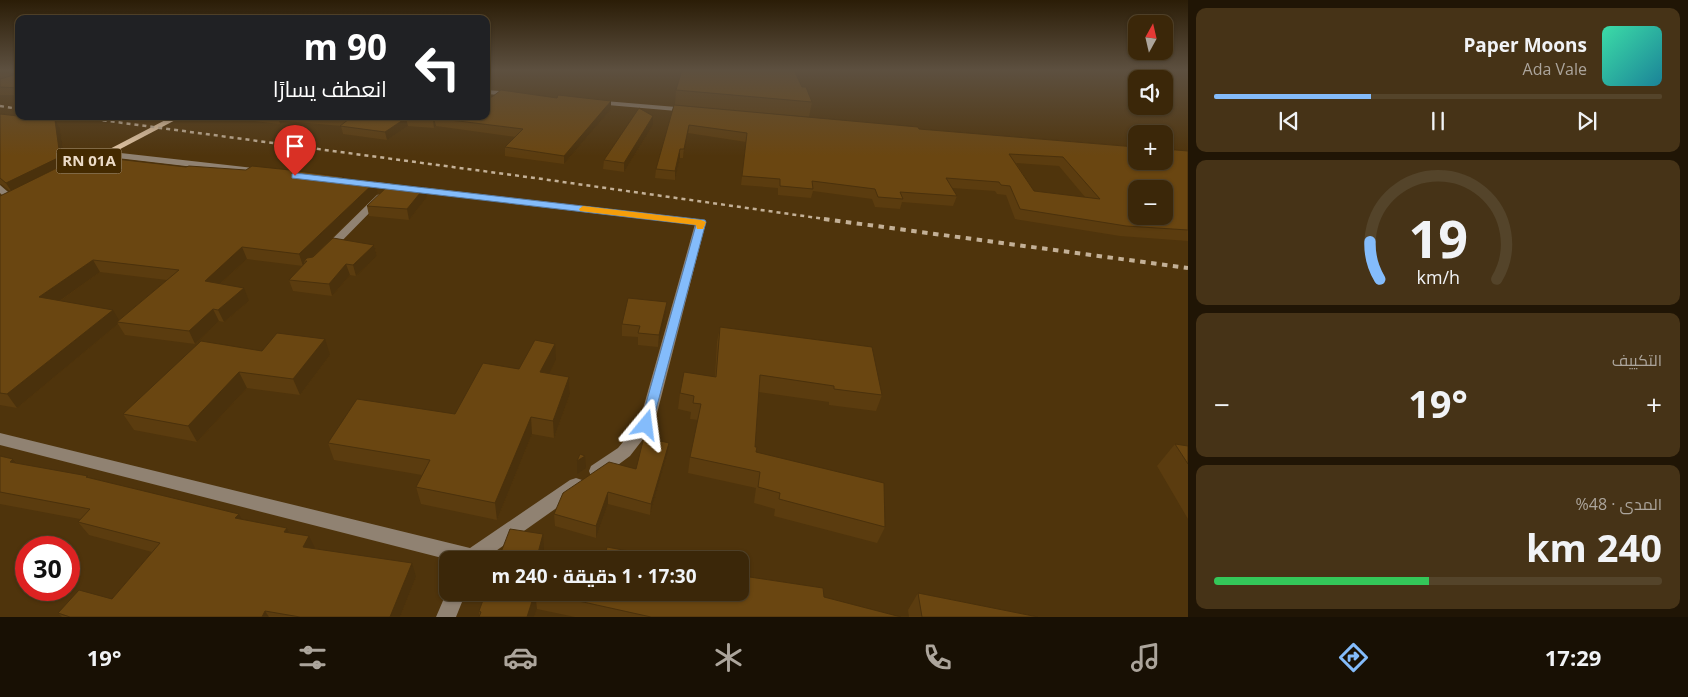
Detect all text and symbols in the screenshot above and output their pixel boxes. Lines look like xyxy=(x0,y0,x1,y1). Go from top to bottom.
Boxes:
north arrow xyxy=(1128,15,1172,60)
map controls xyxy=(1128,15,1173,225)
text: 90 m xyxy=(304,23,387,70)
text: Paper Moons xyxy=(1463,32,1587,58)
icon: left xyxy=(405,35,470,100)
text: Ada Vale xyxy=(1523,58,1587,80)
button: sound xyxy=(1128,70,1173,115)
text: انعطف يسارًا xyxy=(273,73,387,103)
icon: previous xyxy=(1275,107,1303,135)
icon: pause xyxy=(1424,107,1452,135)
icon: next xyxy=(1573,107,1601,135)
pin xyxy=(274,125,316,176)
button: + xyxy=(1128,125,1173,170)
icon: arrive xyxy=(281,132,309,160)
road number: RN 01A xyxy=(56,148,122,174)
button: − xyxy=(1128,180,1173,225)
text: 19 xyxy=(1408,202,1468,273)
text: km/h xyxy=(1416,265,1460,289)
text: التكييف xyxy=(1612,349,1662,371)
text: 19° xyxy=(1408,377,1468,429)
text: − xyxy=(1214,385,1230,423)
text: + xyxy=(1646,385,1662,423)
position arrow xyxy=(619,398,671,450)
text: المدى · 48% xyxy=(1576,493,1662,515)
text: 240 km xyxy=(1526,521,1662,573)
speed limit sign: 30 xyxy=(15,536,80,601)
text: 17:30 · 1 دقيقة · 240 m xyxy=(491,563,697,589)
icon: filters xyxy=(295,640,330,675)
icon: car xyxy=(503,640,538,675)
icon: climate xyxy=(711,640,746,675)
icon: phone xyxy=(920,640,955,675)
icon: music xyxy=(1128,640,1163,675)
icon: directions xyxy=(1336,640,1371,675)
text: 19° xyxy=(87,642,121,672)
text: 17:29 xyxy=(1545,642,1601,672)

